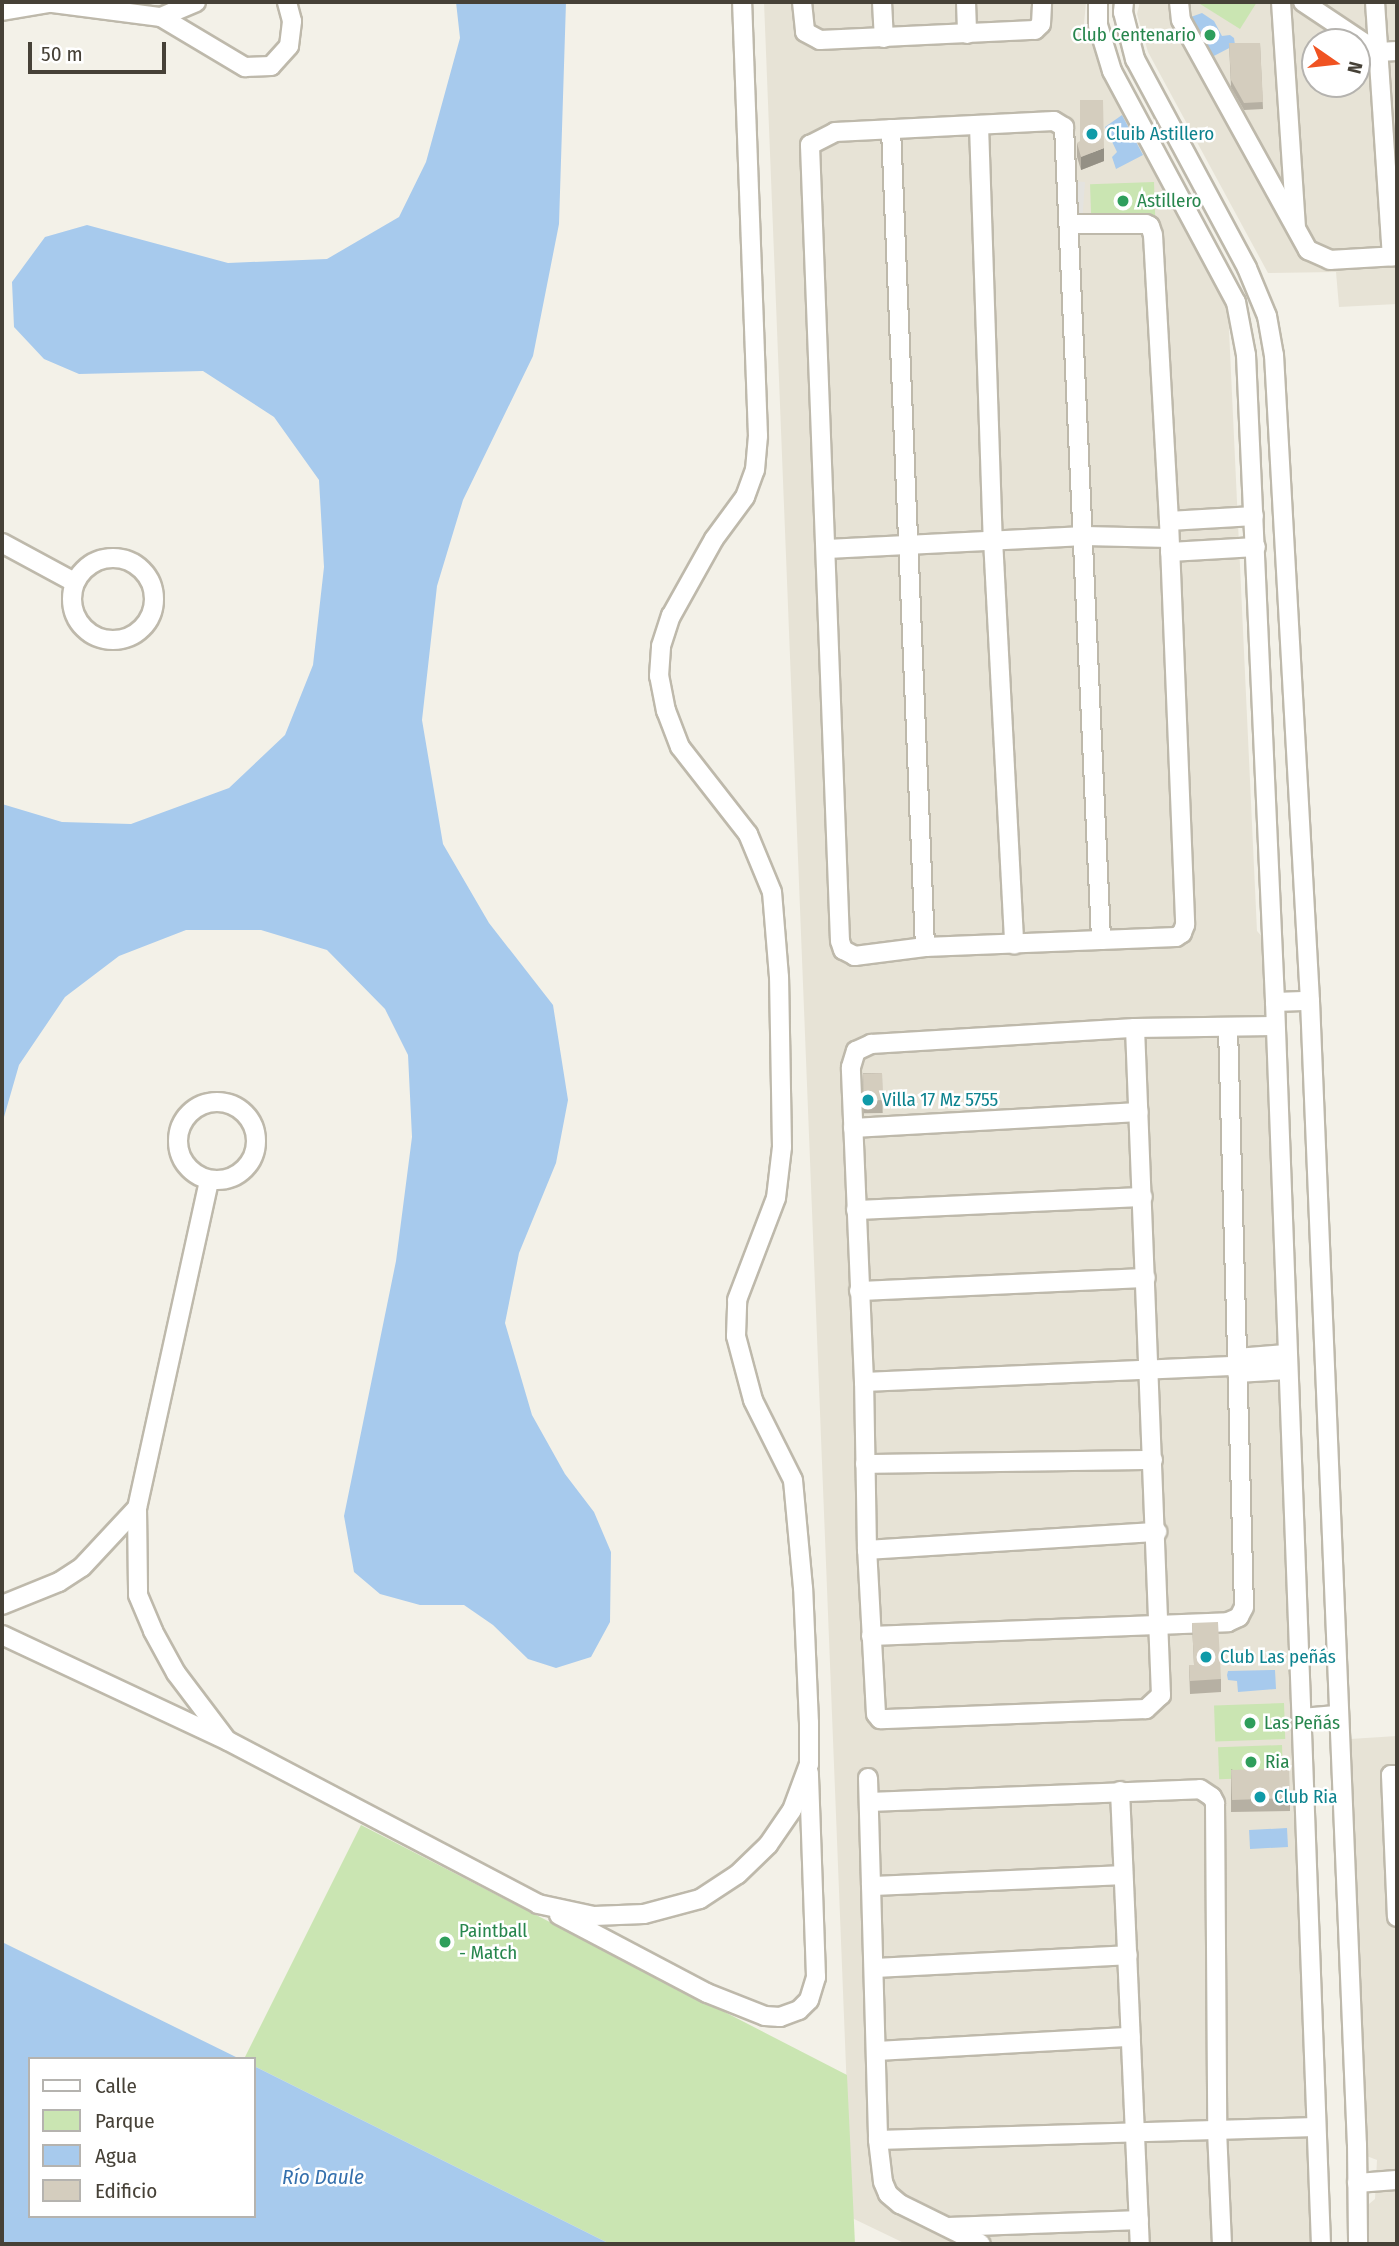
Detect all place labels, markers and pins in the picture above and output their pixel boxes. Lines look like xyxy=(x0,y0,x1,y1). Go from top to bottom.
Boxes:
place label: Club Centenario xyxy=(1072,24,1196,46)
marker: Club Centenario xyxy=(1202,27,1218,43)
place label: Cluib Astillero xyxy=(1106,123,1214,145)
marker: Cluib Astillero xyxy=(1084,126,1100,142)
place label: Astillero xyxy=(1137,190,1202,212)
marker: Astillero xyxy=(1115,193,1131,209)
place label: Villa 17 Mz 5755 xyxy=(882,1089,998,1111)
marker: Villa 17 Mz 5755 xyxy=(860,1092,876,1108)
place label: Club Las peñás xyxy=(1220,1646,1336,1668)
marker: Club Las peñás xyxy=(1198,1649,1214,1665)
place label: Las Peñás xyxy=(1264,1712,1340,1734)
marker: Las Peñás xyxy=(1242,1715,1258,1731)
place label: Ria xyxy=(1265,1751,1289,1773)
marker: Ria xyxy=(1243,1754,1259,1770)
place label: Club Ria xyxy=(1274,1786,1337,1808)
marker: Club Ria xyxy=(1252,1789,1268,1805)
place label: Paintball - Match xyxy=(459,1920,527,1964)
marker: Paintball - Match xyxy=(437,1934,453,1950)

